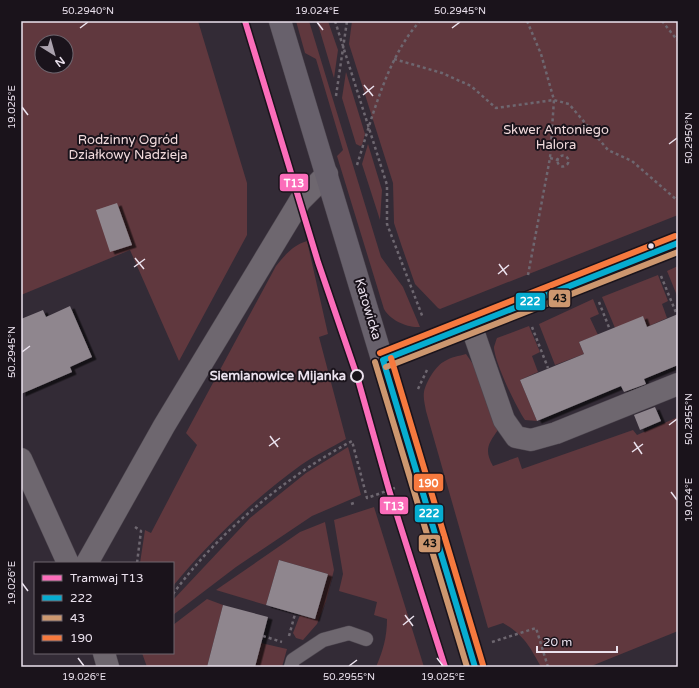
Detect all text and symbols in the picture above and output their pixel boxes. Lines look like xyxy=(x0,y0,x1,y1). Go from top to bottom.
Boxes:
text: 50.2940°N xyxy=(62,5,114,17)
text: 19.024°E xyxy=(295,5,339,17)
text: 50.2945°N xyxy=(434,5,486,17)
north arrow xyxy=(34,34,74,74)
text: N xyxy=(52,54,67,69)
text: 19.025°E xyxy=(6,85,18,129)
text: 50.2950°N xyxy=(683,112,695,164)
park label: Skwer Antoniego Halora xyxy=(503,122,609,153)
park label: Rodzinny Ogród Działkowy Nadzieja xyxy=(68,132,188,163)
line badge: T13 xyxy=(279,173,309,192)
text: T13 xyxy=(283,177,304,190)
unlabelled marker xyxy=(646,241,656,251)
street label: Katowicka xyxy=(351,276,385,342)
line badge: 43 xyxy=(548,289,571,308)
line badge: 222 xyxy=(515,292,546,311)
text: 43 xyxy=(553,292,567,305)
text: 222 xyxy=(520,295,540,308)
text: 50.2945°N xyxy=(6,326,18,378)
place label: Siemianowice Mijanka xyxy=(210,368,346,384)
marker: Siemianowice Mijanka xyxy=(350,369,364,383)
text: 50.2955°N xyxy=(683,393,695,445)
line badge: 190 xyxy=(413,473,444,492)
text: 190 xyxy=(418,477,438,490)
text: 19.024°E xyxy=(683,478,695,522)
line badge: T13 xyxy=(379,496,409,515)
text: T13 xyxy=(383,500,404,513)
line badge: 222 xyxy=(414,504,444,523)
text: 222 xyxy=(419,507,439,520)
line badge: 43 xyxy=(418,534,441,553)
text: 43 xyxy=(423,537,437,550)
text: 19.026°E xyxy=(6,561,18,605)
legend xyxy=(34,562,174,654)
text: Tramwaj T13 xyxy=(70,571,144,585)
text: 222 xyxy=(70,591,93,605)
text: 43 xyxy=(70,611,85,625)
scale bar xyxy=(537,628,617,654)
text: 190 xyxy=(70,631,93,645)
text: 20 m xyxy=(543,635,572,649)
text: 19.026°E xyxy=(62,671,106,683)
text: 50.2955°N xyxy=(323,671,375,683)
text: 19.025°E xyxy=(421,671,465,683)

